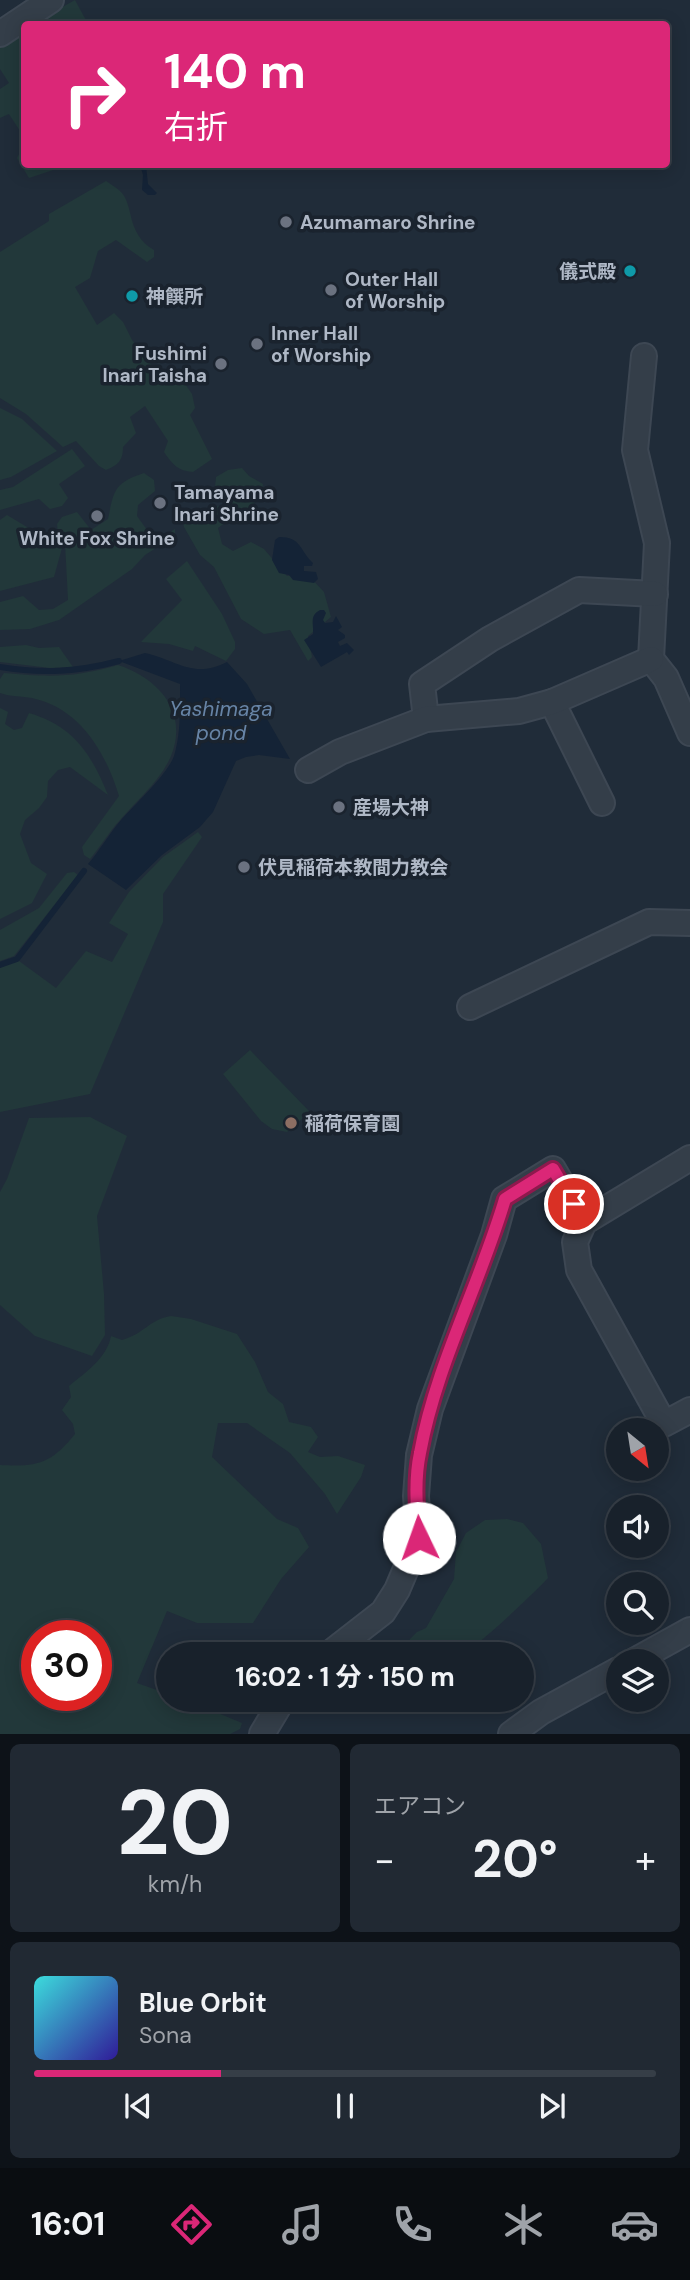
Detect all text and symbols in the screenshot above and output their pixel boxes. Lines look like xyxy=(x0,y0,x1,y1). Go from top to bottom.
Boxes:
text: 140 m xyxy=(164,39,306,103)
icon: right xyxy=(49,49,140,140)
text: 右折 xyxy=(164,106,228,148)
place label: Azumamaro Shrine xyxy=(300,210,476,235)
marker: Azumamaro Shrine xyxy=(278,214,294,230)
place label: 儀式殿 xyxy=(559,259,616,284)
marker: 儀式殿 xyxy=(622,263,638,279)
place label: Outer Hall of Worship xyxy=(345,267,445,314)
marker: Outer Hall of Worship xyxy=(323,282,339,298)
place label: 神饌所 xyxy=(146,284,203,309)
marker: 神饌所 xyxy=(124,288,140,304)
place label: Inner Hall of Worship xyxy=(271,321,371,368)
marker: Inner Hall of Worship xyxy=(249,336,265,352)
place label: Fushimi Inari Taisha xyxy=(103,341,207,388)
marker: Fushimi Inari Taisha xyxy=(213,356,229,372)
place label: Tamayama Inari Shrine xyxy=(174,480,279,527)
marker: Tamayama Inari Shrine xyxy=(152,495,168,511)
marker: White Fox Shrine xyxy=(89,508,105,524)
place label: White Fox Shrine xyxy=(19,526,175,551)
water label: Yashimaga pond xyxy=(169,695,273,747)
place label: 産場大神 xyxy=(353,795,429,820)
marker: 産場大神 xyxy=(331,799,347,815)
place label: 伏見稲荷本教間力教会 xyxy=(258,855,448,880)
marker: 伏見稲荷本教間力教会 xyxy=(236,859,252,875)
place label: 稲荷保育園 xyxy=(305,1111,400,1136)
marker: 稲荷保育園 xyxy=(283,1115,299,1131)
pin xyxy=(544,1174,604,1234)
icon: arrive xyxy=(555,1185,593,1223)
north arrow xyxy=(606,1418,668,1480)
map controls xyxy=(606,1418,669,1712)
button: sound xyxy=(606,1495,669,1558)
position arrow xyxy=(382,1501,456,1575)
button: search xyxy=(606,1572,669,1635)
speed limit sign: 30 xyxy=(21,1620,112,1711)
button: layers xyxy=(606,1649,669,1712)
text: 16:02 · 1 分 · 150 m xyxy=(235,1660,455,1694)
text: 20 xyxy=(117,1764,233,1882)
text: エアコン xyxy=(374,1791,466,1821)
text: 20° xyxy=(472,1825,558,1893)
text: − xyxy=(374,1835,395,1885)
text: + xyxy=(635,1835,656,1885)
text: km/h xyxy=(148,1869,202,1899)
text: Blue Orbit xyxy=(139,1986,267,2020)
text: Sona xyxy=(139,2020,192,2050)
icon: previous xyxy=(119,2087,157,2125)
icon: pause xyxy=(326,2087,364,2125)
icon: next xyxy=(533,2087,571,2125)
icon: directions xyxy=(167,2200,216,2249)
icon: music xyxy=(278,2200,327,2249)
icon: phone xyxy=(388,2200,437,2249)
icon: climate xyxy=(499,2200,548,2249)
icon: car xyxy=(610,2200,659,2249)
text: 16:01 xyxy=(31,2203,105,2245)

